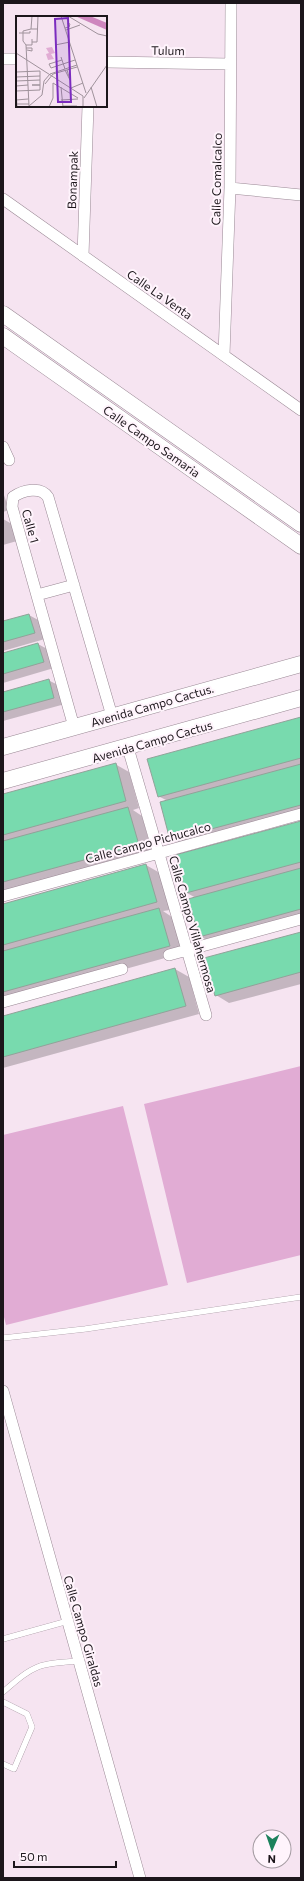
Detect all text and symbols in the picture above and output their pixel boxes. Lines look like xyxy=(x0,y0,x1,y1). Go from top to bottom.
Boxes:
inset map xyxy=(16,16,107,107)
street label: Tulum xyxy=(151,43,185,57)
street label: Calle Comalcalco xyxy=(208,132,224,226)
street label: Bonampak xyxy=(64,150,80,209)
street label: Calle La Venta xyxy=(125,266,195,322)
street label: Calle Campo Samaria xyxy=(101,402,203,480)
street label: Calle 1 xyxy=(20,508,42,544)
street label: Avenida Campo Cactus. xyxy=(89,681,215,729)
street label: Avenida Campo Cactus xyxy=(90,717,214,765)
street label: Calle Campo Pichucalco xyxy=(84,819,212,865)
street label: Calle Campo Villahermosa xyxy=(167,854,219,994)
street label: Calle Campo Giraldas xyxy=(61,1574,107,1688)
north arrow xyxy=(252,1829,292,1869)
scale bar xyxy=(14,1843,116,1869)
text: 50 m xyxy=(20,1849,48,1863)
text: N xyxy=(267,1853,276,1866)

